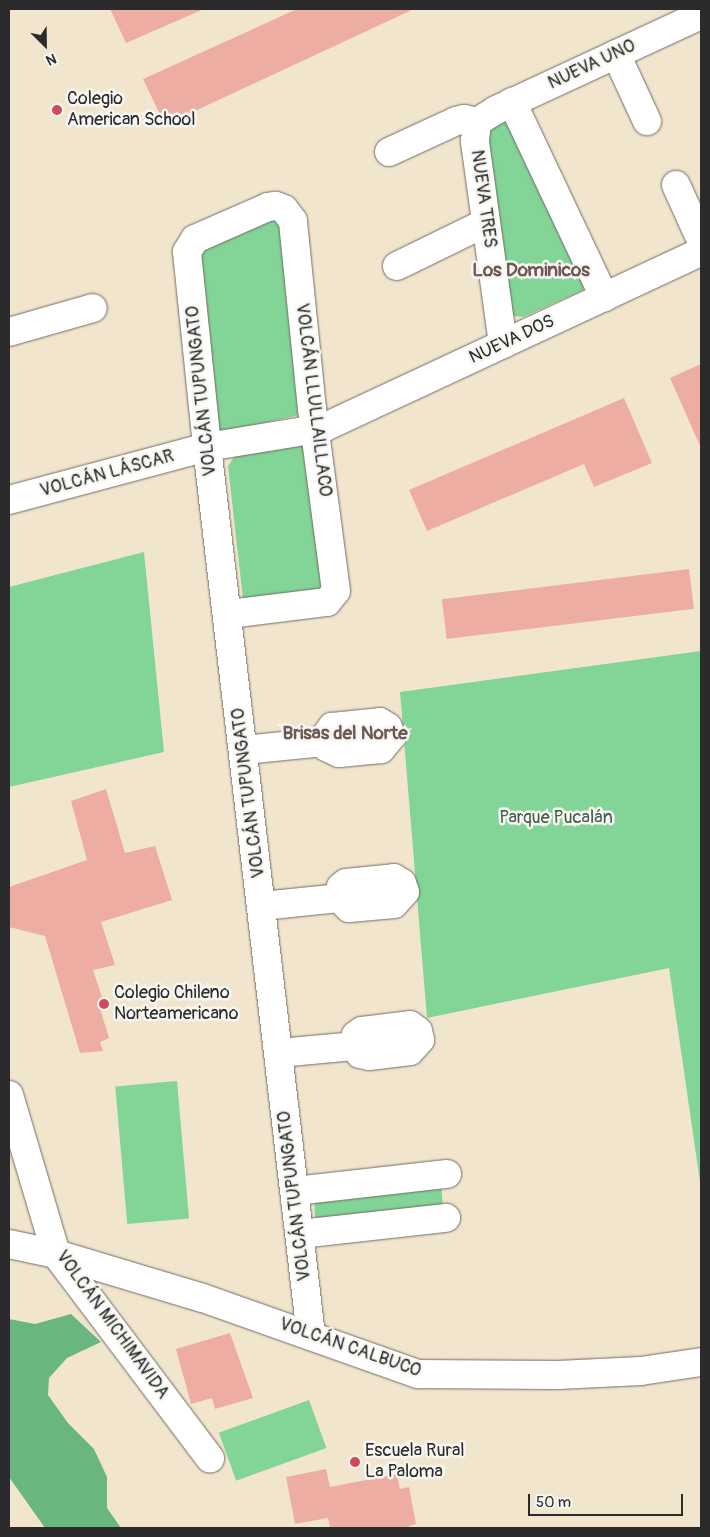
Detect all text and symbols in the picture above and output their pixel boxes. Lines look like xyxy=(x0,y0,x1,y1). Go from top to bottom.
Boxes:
north arrow xyxy=(20,20,70,70)
street label: NUEVA UNO xyxy=(545,35,639,95)
text: N xyxy=(43,50,59,69)
place label: Colegio American School xyxy=(67,89,196,132)
marker: Colegio American School xyxy=(51,104,63,116)
street label: NUEVA TRES xyxy=(465,149,501,249)
district label: Los Dominicos xyxy=(472,260,590,282)
street label: VOLCÁN LLULLAILLACO xyxy=(290,302,336,498)
street label: VOLCÁN TUPUNGATO xyxy=(182,305,222,477)
street label: NUEVA DOS xyxy=(466,311,558,369)
street label: VOLCÁN LÁSCAR xyxy=(38,446,176,502)
street label: VOLCÁN TUPUNGATO xyxy=(228,707,270,879)
district label: Brisas del Norte xyxy=(282,723,408,745)
park label: Parque Pucalán xyxy=(499,807,613,829)
place label: Colegio Chileno Norteamericano xyxy=(114,983,238,1026)
marker: Colegio Chileno Norteamericano xyxy=(98,998,110,1010)
street label: VOLCÁN TUPUNGATO xyxy=(274,1110,316,1282)
street label: VOLCÁN MICHIMAVIDA xyxy=(51,1246,173,1404)
street label: VOLCÁN CALBUCO xyxy=(276,1314,424,1382)
place label: Escuela Rural La Paloma xyxy=(365,1441,465,1484)
marker: Escuela Rural La Paloma xyxy=(349,1456,361,1468)
scale bar xyxy=(530,1484,685,1516)
text: 50 m xyxy=(536,1493,571,1512)

